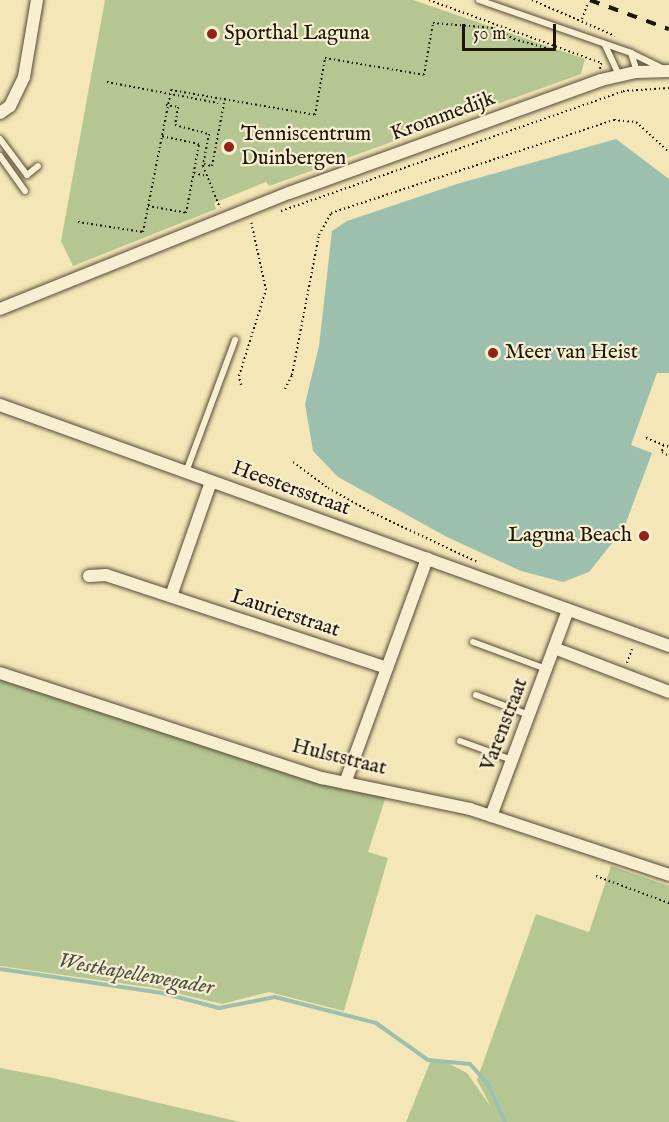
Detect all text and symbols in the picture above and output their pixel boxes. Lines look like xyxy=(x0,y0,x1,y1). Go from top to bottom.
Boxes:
scale bar xyxy=(465,12,560,50)
place label: Sporthal Laguna xyxy=(224,21,369,47)
text: 50 m xyxy=(473,23,506,46)
marker: Sporthal Laguna xyxy=(205,27,219,41)
street label: Krommedijk xyxy=(387,86,499,148)
place label: Tenniscentrum Duinbergen xyxy=(241,122,371,172)
marker: Tenniscentrum Duinbergen xyxy=(222,140,236,154)
place label: Meer van Heist xyxy=(505,340,638,366)
marker: Meer van Heist xyxy=(486,346,500,360)
street label: Heestersstraat xyxy=(228,456,354,522)
place label: Laguna Beach xyxy=(508,523,632,549)
marker: Laguna Beach xyxy=(637,529,651,543)
street label: Laurierstraat xyxy=(227,585,343,643)
street label: Varenstraat xyxy=(476,675,534,775)
street label: Hulststraat xyxy=(289,734,389,782)
water label: Westkapellewegader xyxy=(56,948,216,1002)

